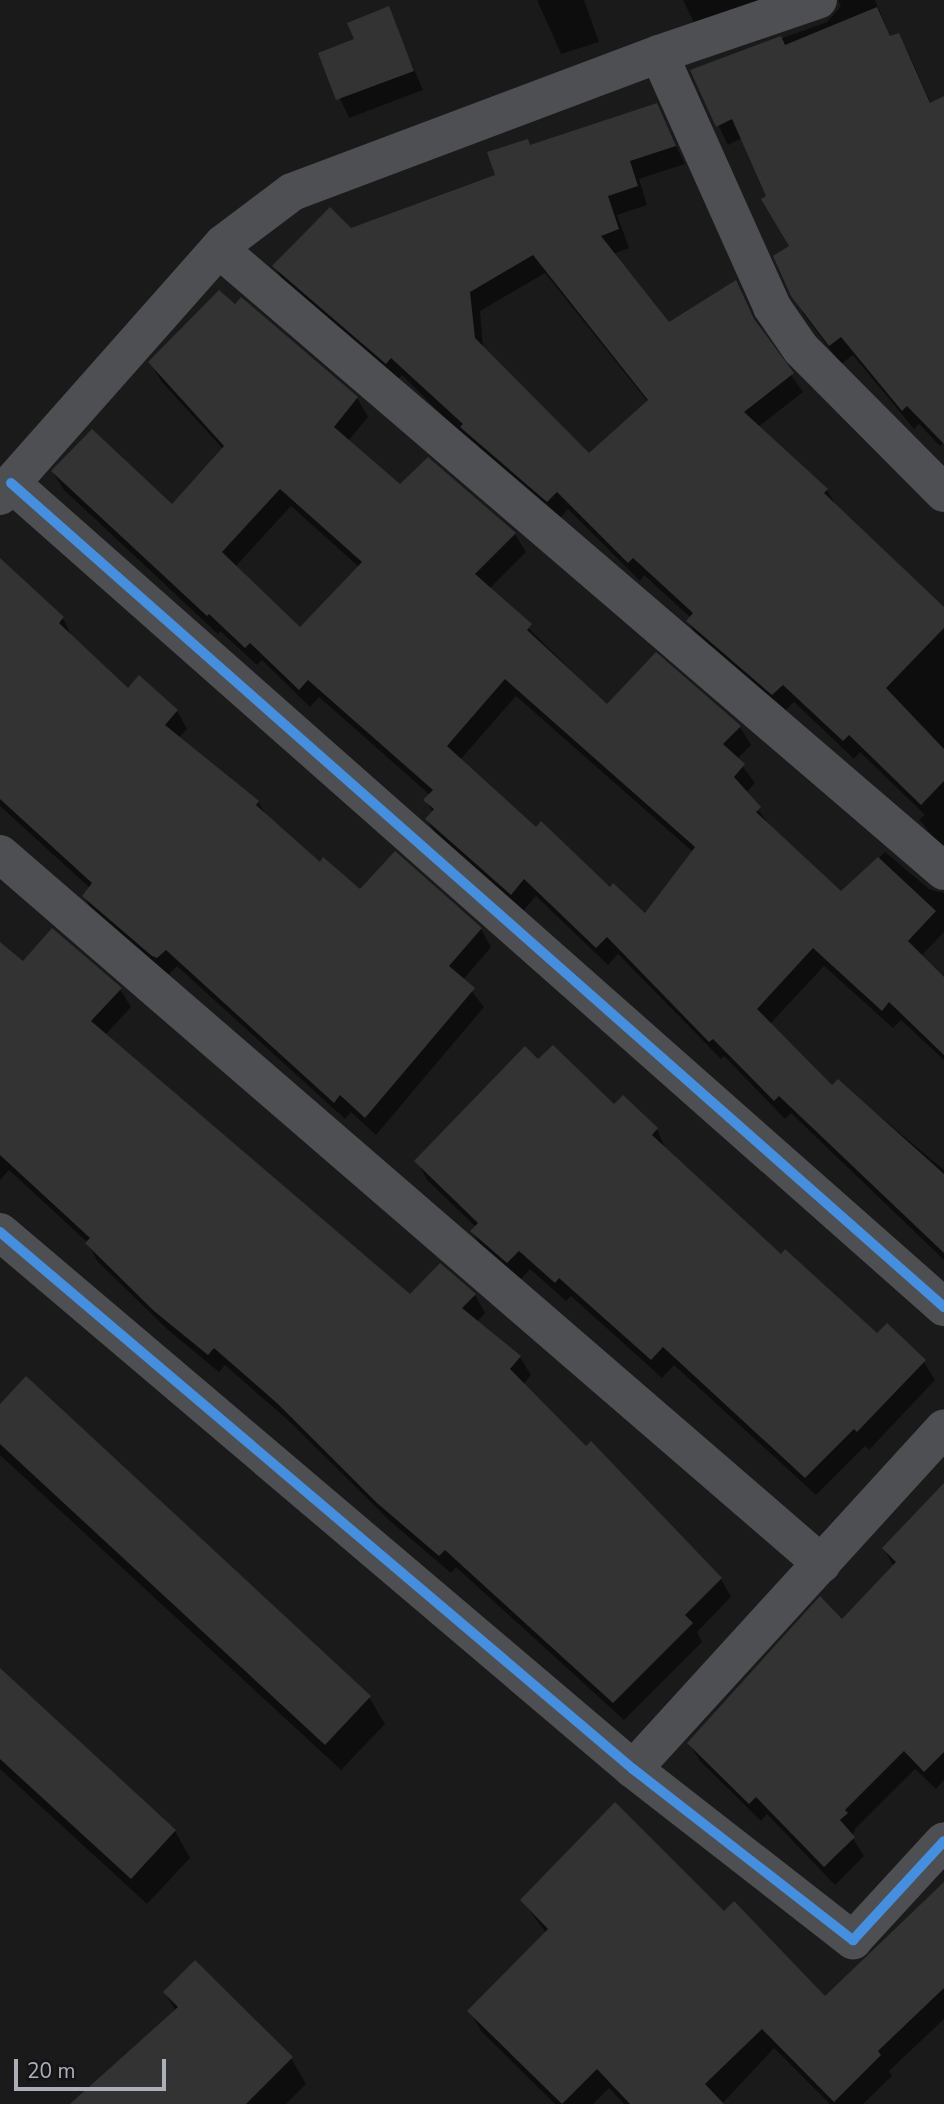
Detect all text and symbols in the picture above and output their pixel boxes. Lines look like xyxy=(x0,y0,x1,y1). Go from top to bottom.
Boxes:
scale bar xyxy=(18,2044,170,2088)
text: 20 m xyxy=(27,2057,76,2085)

